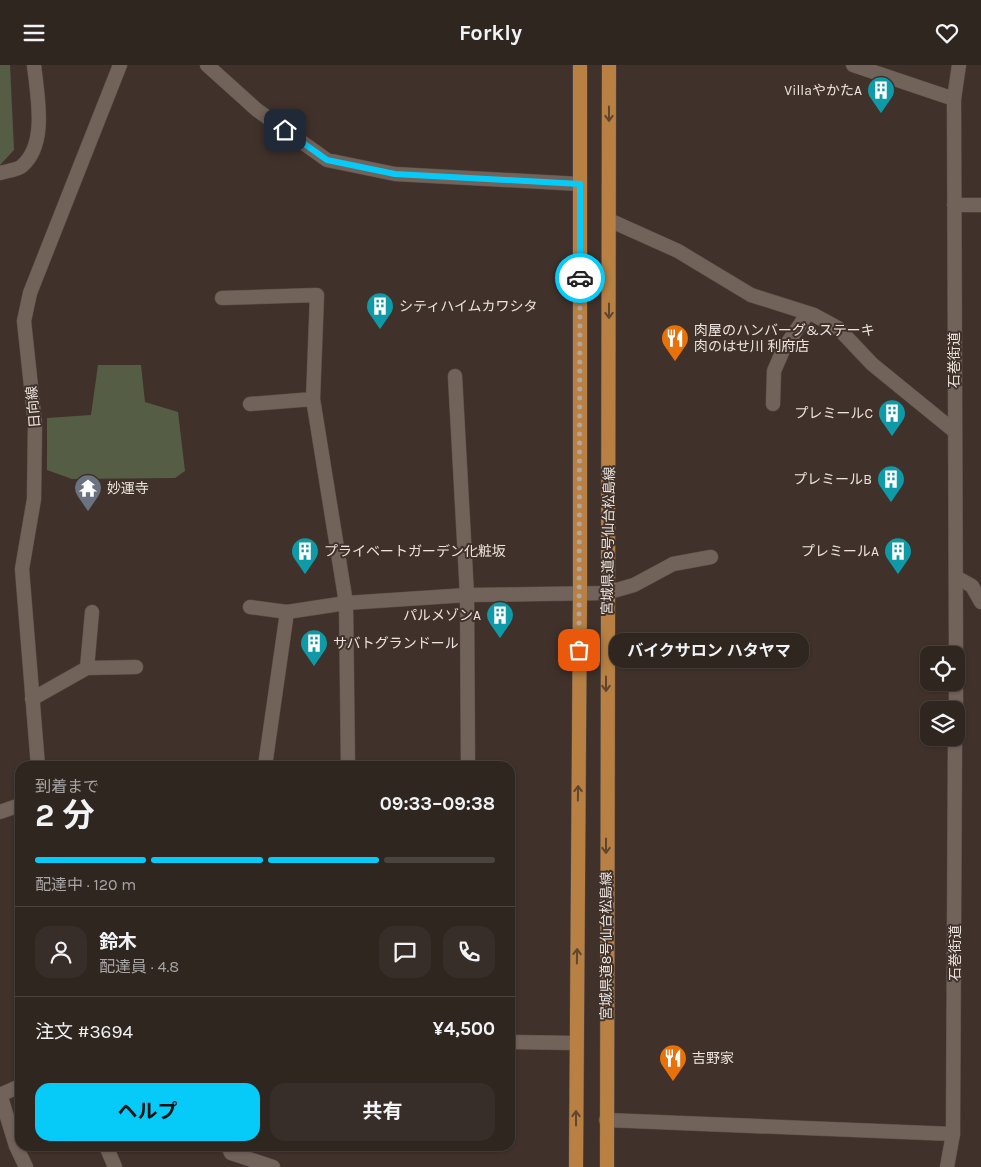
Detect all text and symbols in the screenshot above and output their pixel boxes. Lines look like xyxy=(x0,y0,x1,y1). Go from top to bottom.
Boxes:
icon: menu xyxy=(20,19,48,47)
icon: heart xyxy=(933,19,961,47)
text: Forkly xyxy=(459,20,522,46)
building icon: VillaやかたA xyxy=(866,75,896,114)
place label: VillaやかたA xyxy=(784,82,862,99)
one-way arrow xyxy=(604,105,614,121)
pin xyxy=(264,109,306,151)
icon: home xyxy=(271,116,299,144)
courier xyxy=(555,253,605,303)
icon: car xyxy=(566,264,594,292)
building icon: シティハイムカワシタ xyxy=(365,291,395,330)
place label: シティハイムカワシタ xyxy=(399,298,538,315)
one-way arrow xyxy=(604,302,614,319)
place label: 肉屋のハンバーグ&ステーキ 肉のはせ川 利府店 xyxy=(694,322,875,355)
restaurant icon: 肉屋のハンバーグ&ステーキ 肉のはせ川 利府店 xyxy=(660,323,690,362)
street label: 石巻街道 xyxy=(946,332,963,388)
street label: 日向線 xyxy=(23,385,44,429)
building icon: プレミールC xyxy=(877,398,907,437)
place label: プレミールC xyxy=(794,405,873,422)
building icon: プレミールB xyxy=(876,464,906,503)
street label: 宮城県道8号仙台松島線 xyxy=(599,467,618,615)
place label: プレミールB xyxy=(793,471,872,488)
temple icon: 妙運寺 xyxy=(73,473,103,512)
place label: 妙運寺 xyxy=(107,480,149,497)
building icon: プライベートガーデン化粧坂 xyxy=(290,536,320,575)
building icon: プレミールA xyxy=(883,536,913,575)
place label: プライベートガーデン化粧坂 xyxy=(324,543,506,560)
place label: プレミールA xyxy=(801,543,879,560)
building icon: パルメゾンA xyxy=(485,600,515,639)
place label: パルメゾンA xyxy=(403,607,481,624)
building icon: サバトグランドール xyxy=(299,628,329,667)
pin xyxy=(558,629,600,671)
callout: バイクサロン ハタヤマ xyxy=(609,633,809,667)
place label: サバトグランドール xyxy=(333,635,459,652)
icon: bag xyxy=(565,636,593,664)
text: バイクサロン ハタヤマ xyxy=(627,641,791,660)
map controls xyxy=(920,646,965,746)
button: locate xyxy=(920,646,965,691)
one-way arrow xyxy=(601,675,611,691)
button: layers xyxy=(920,701,965,746)
text: 到着まで xyxy=(35,777,99,796)
one-way arrow xyxy=(573,786,583,802)
text: 09:33–09:38 xyxy=(380,793,495,815)
text: 2 分 xyxy=(35,797,94,834)
one-way arrow xyxy=(601,838,611,854)
street label: 宮城県道8号仙台松島線 xyxy=(598,872,615,1020)
text: 配達中 · 120 m xyxy=(35,875,136,894)
street label: 石巻街道 xyxy=(947,925,964,981)
button: person xyxy=(35,926,87,978)
button: chat xyxy=(379,926,431,978)
button: phone xyxy=(443,926,495,978)
text: 鈴木 xyxy=(99,931,137,953)
one-way arrow xyxy=(572,948,582,964)
text: 配達員 · 4.8 xyxy=(99,957,179,976)
text: ¥4,500 xyxy=(433,1018,495,1040)
text: 注文 #3694 xyxy=(35,1021,133,1043)
restaurant icon: 吉野家 xyxy=(658,1043,688,1082)
place label: 吉野家 xyxy=(692,1050,734,1067)
button: ヘルプ xyxy=(35,1083,260,1141)
button: 共有 xyxy=(270,1083,495,1141)
one-way arrow xyxy=(571,1111,581,1127)

